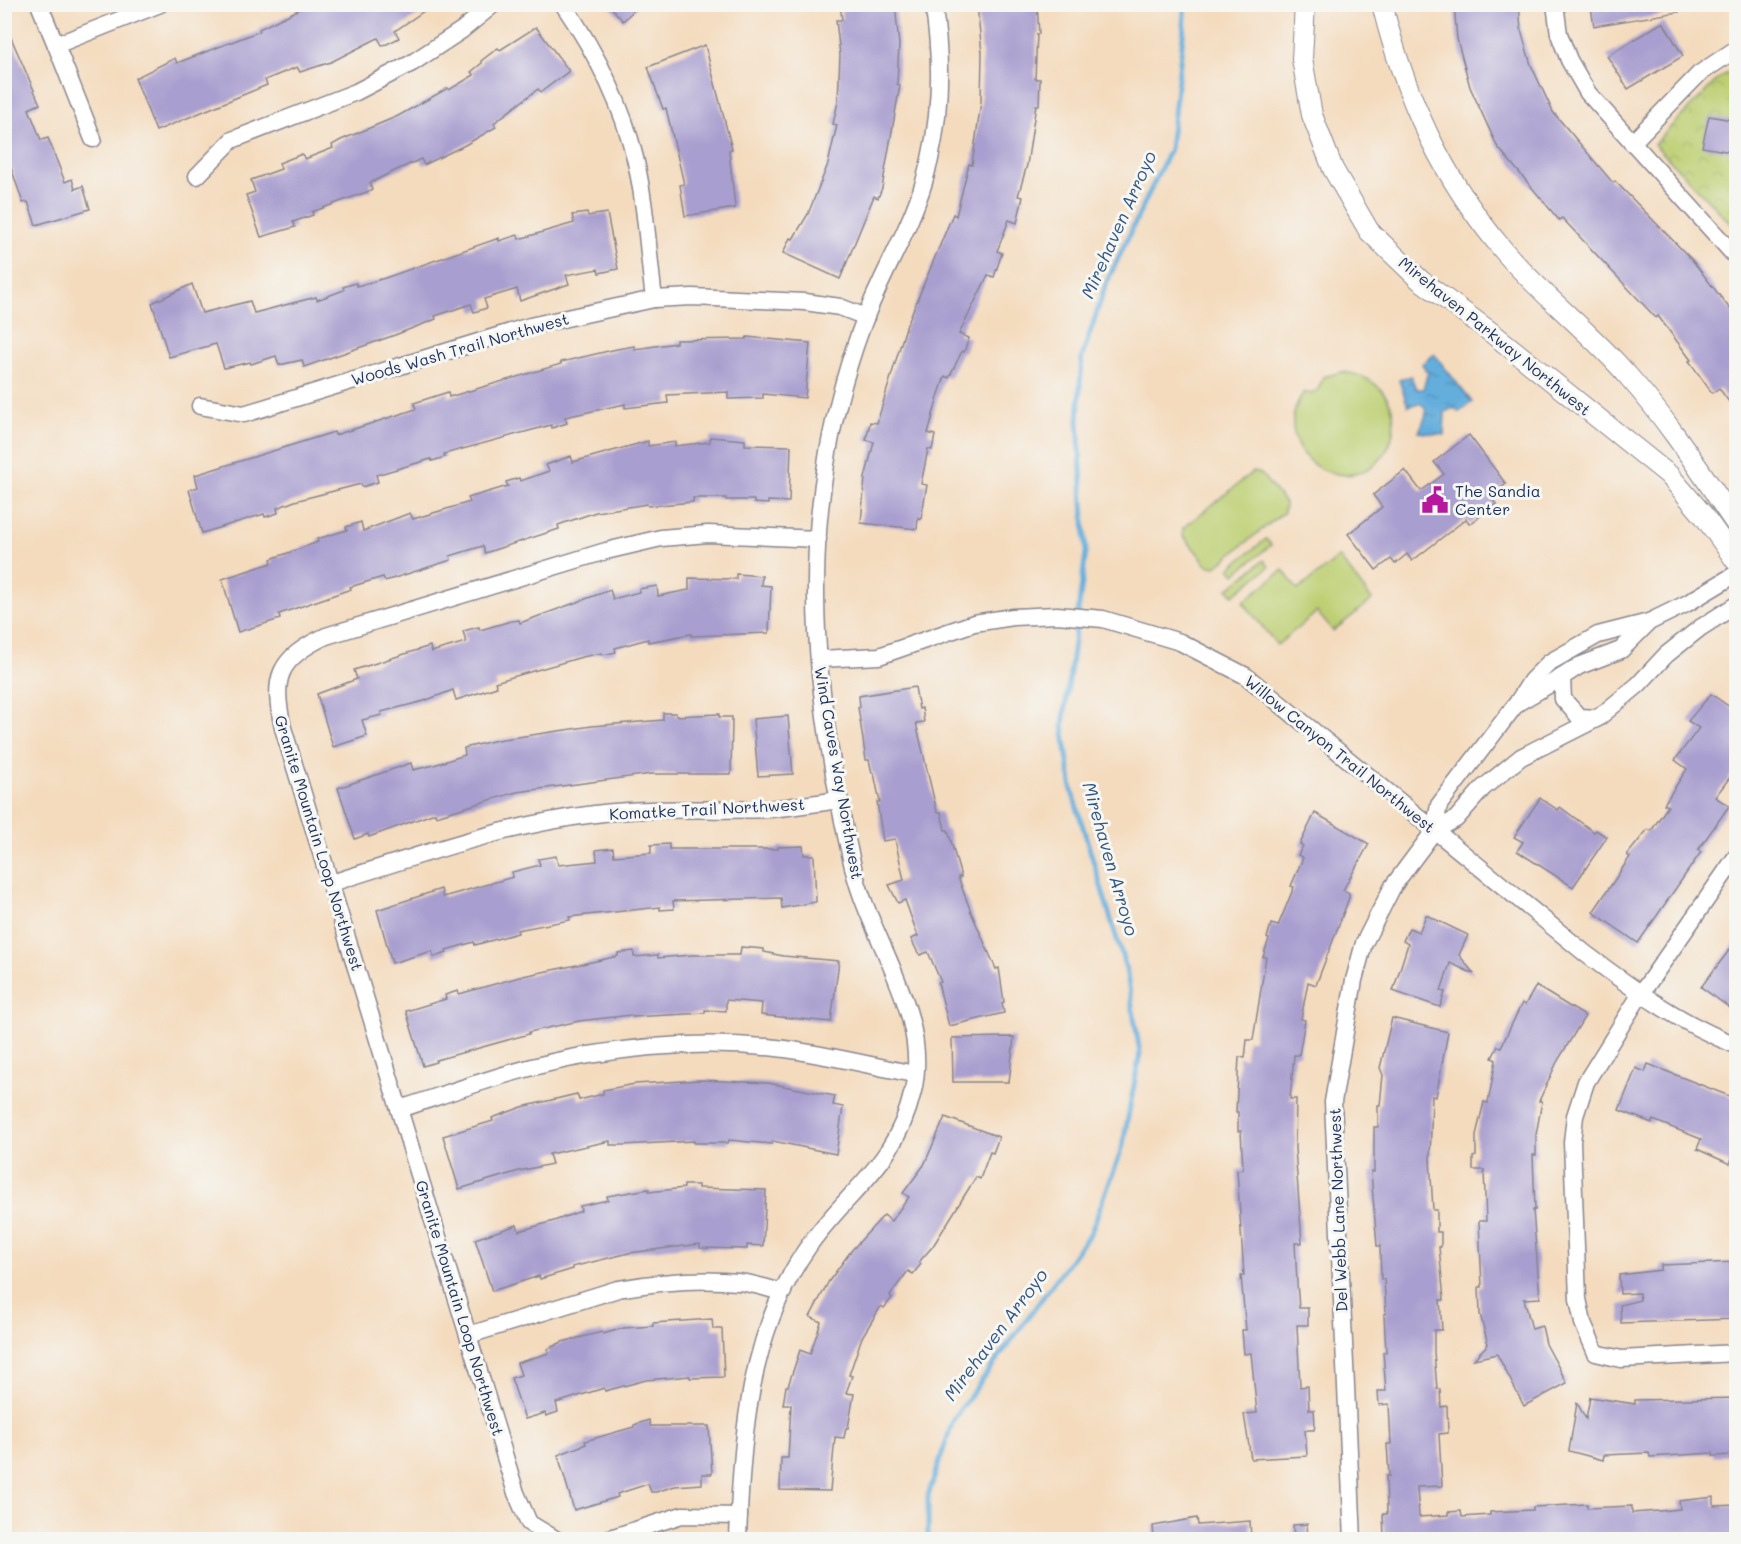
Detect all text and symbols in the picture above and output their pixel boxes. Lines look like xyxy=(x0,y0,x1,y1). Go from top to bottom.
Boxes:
water label: Mirehaven Arroyo xyxy=(1075,147,1162,302)
street label: Mirehaven Parkway Northwest xyxy=(1395,251,1596,420)
street label: Woods Wash Trail Northwest xyxy=(349,307,571,390)
place label: The Sandia Center xyxy=(1455,480,1541,519)
public building icon: The Sandia Center xyxy=(1420,485,1450,515)
street label: Wind Caves Way Northwest xyxy=(810,665,869,881)
street label: Willow Canyon Trail Northwest xyxy=(1241,670,1440,837)
street label: Granite Mountain Loop Northwest xyxy=(271,712,368,973)
water label: Mirehaven Arroyo xyxy=(1078,779,1145,939)
street label: Komatke Trail Northwest xyxy=(609,793,805,824)
street label: Del Webb Lane Northwest xyxy=(1323,1108,1352,1312)
street label: Granite Mountain Loop Northwest xyxy=(412,1177,509,1438)
water label: Mirehaven Arroyo xyxy=(938,1263,1053,1405)

